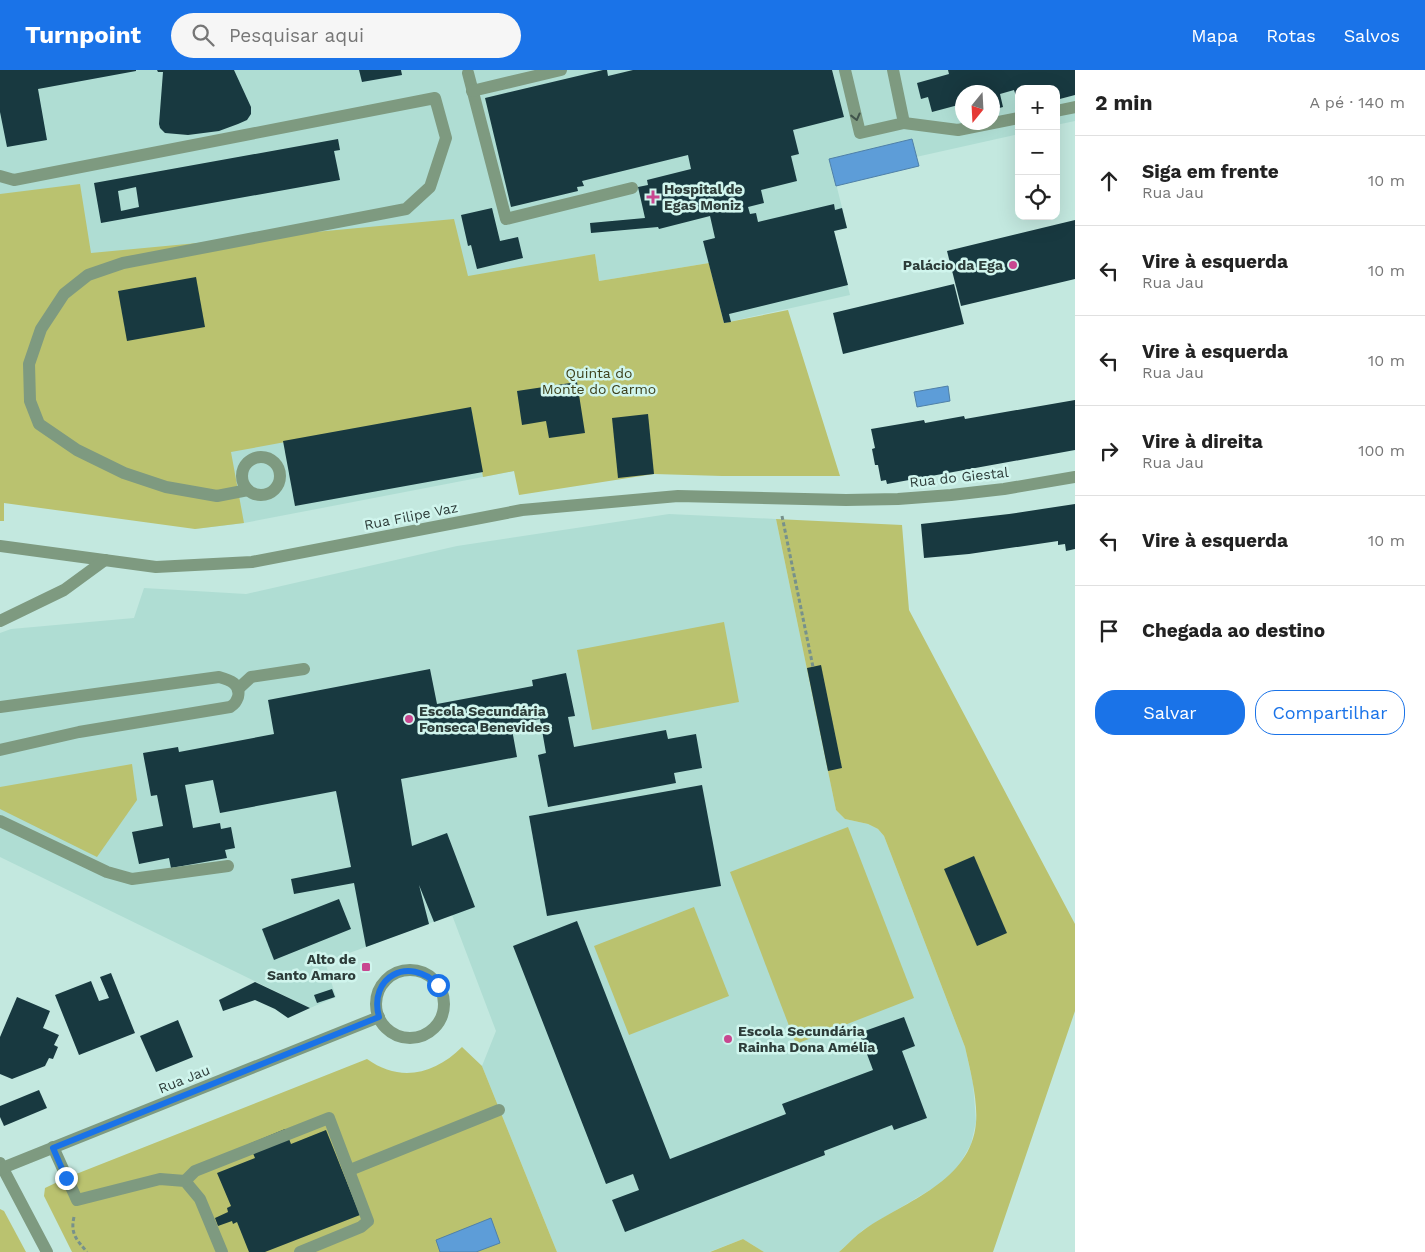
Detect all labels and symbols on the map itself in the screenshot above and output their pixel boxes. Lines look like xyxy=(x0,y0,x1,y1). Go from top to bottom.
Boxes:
north arrow xyxy=(955,85,1000,130)
one-way arrow xyxy=(850,113,861,122)
place label: Hospital de Egas Moniz xyxy=(664,181,743,213)
marker: Hospital de Egas Moniz xyxy=(646,190,660,204)
place label: Palácio da Ega xyxy=(903,257,1004,273)
marker: Palácio da Ega xyxy=(1007,259,1019,271)
park label: Quinta do Monte do Carmo xyxy=(542,365,656,397)
street label: Rua do Giestal xyxy=(909,464,1010,490)
street label: Rua Filipe Vaz xyxy=(363,499,459,533)
place label: Escola Secundária Fonseca Benevides xyxy=(419,703,550,735)
marker: Escola Secundária Fonseca Benevides xyxy=(403,713,415,725)
place label: Alto de Santo Amaro xyxy=(267,951,356,983)
marker: Alto de Santo Amaro xyxy=(360,961,372,973)
route start xyxy=(427,974,450,997)
place label: Escola Secundária Rainha Dona Amélia xyxy=(738,1023,876,1055)
marker: Escola Secundária Rainha Dona Amélia xyxy=(722,1033,734,1045)
street label: Rua Jau xyxy=(156,1061,212,1097)
route end xyxy=(55,1167,78,1190)

